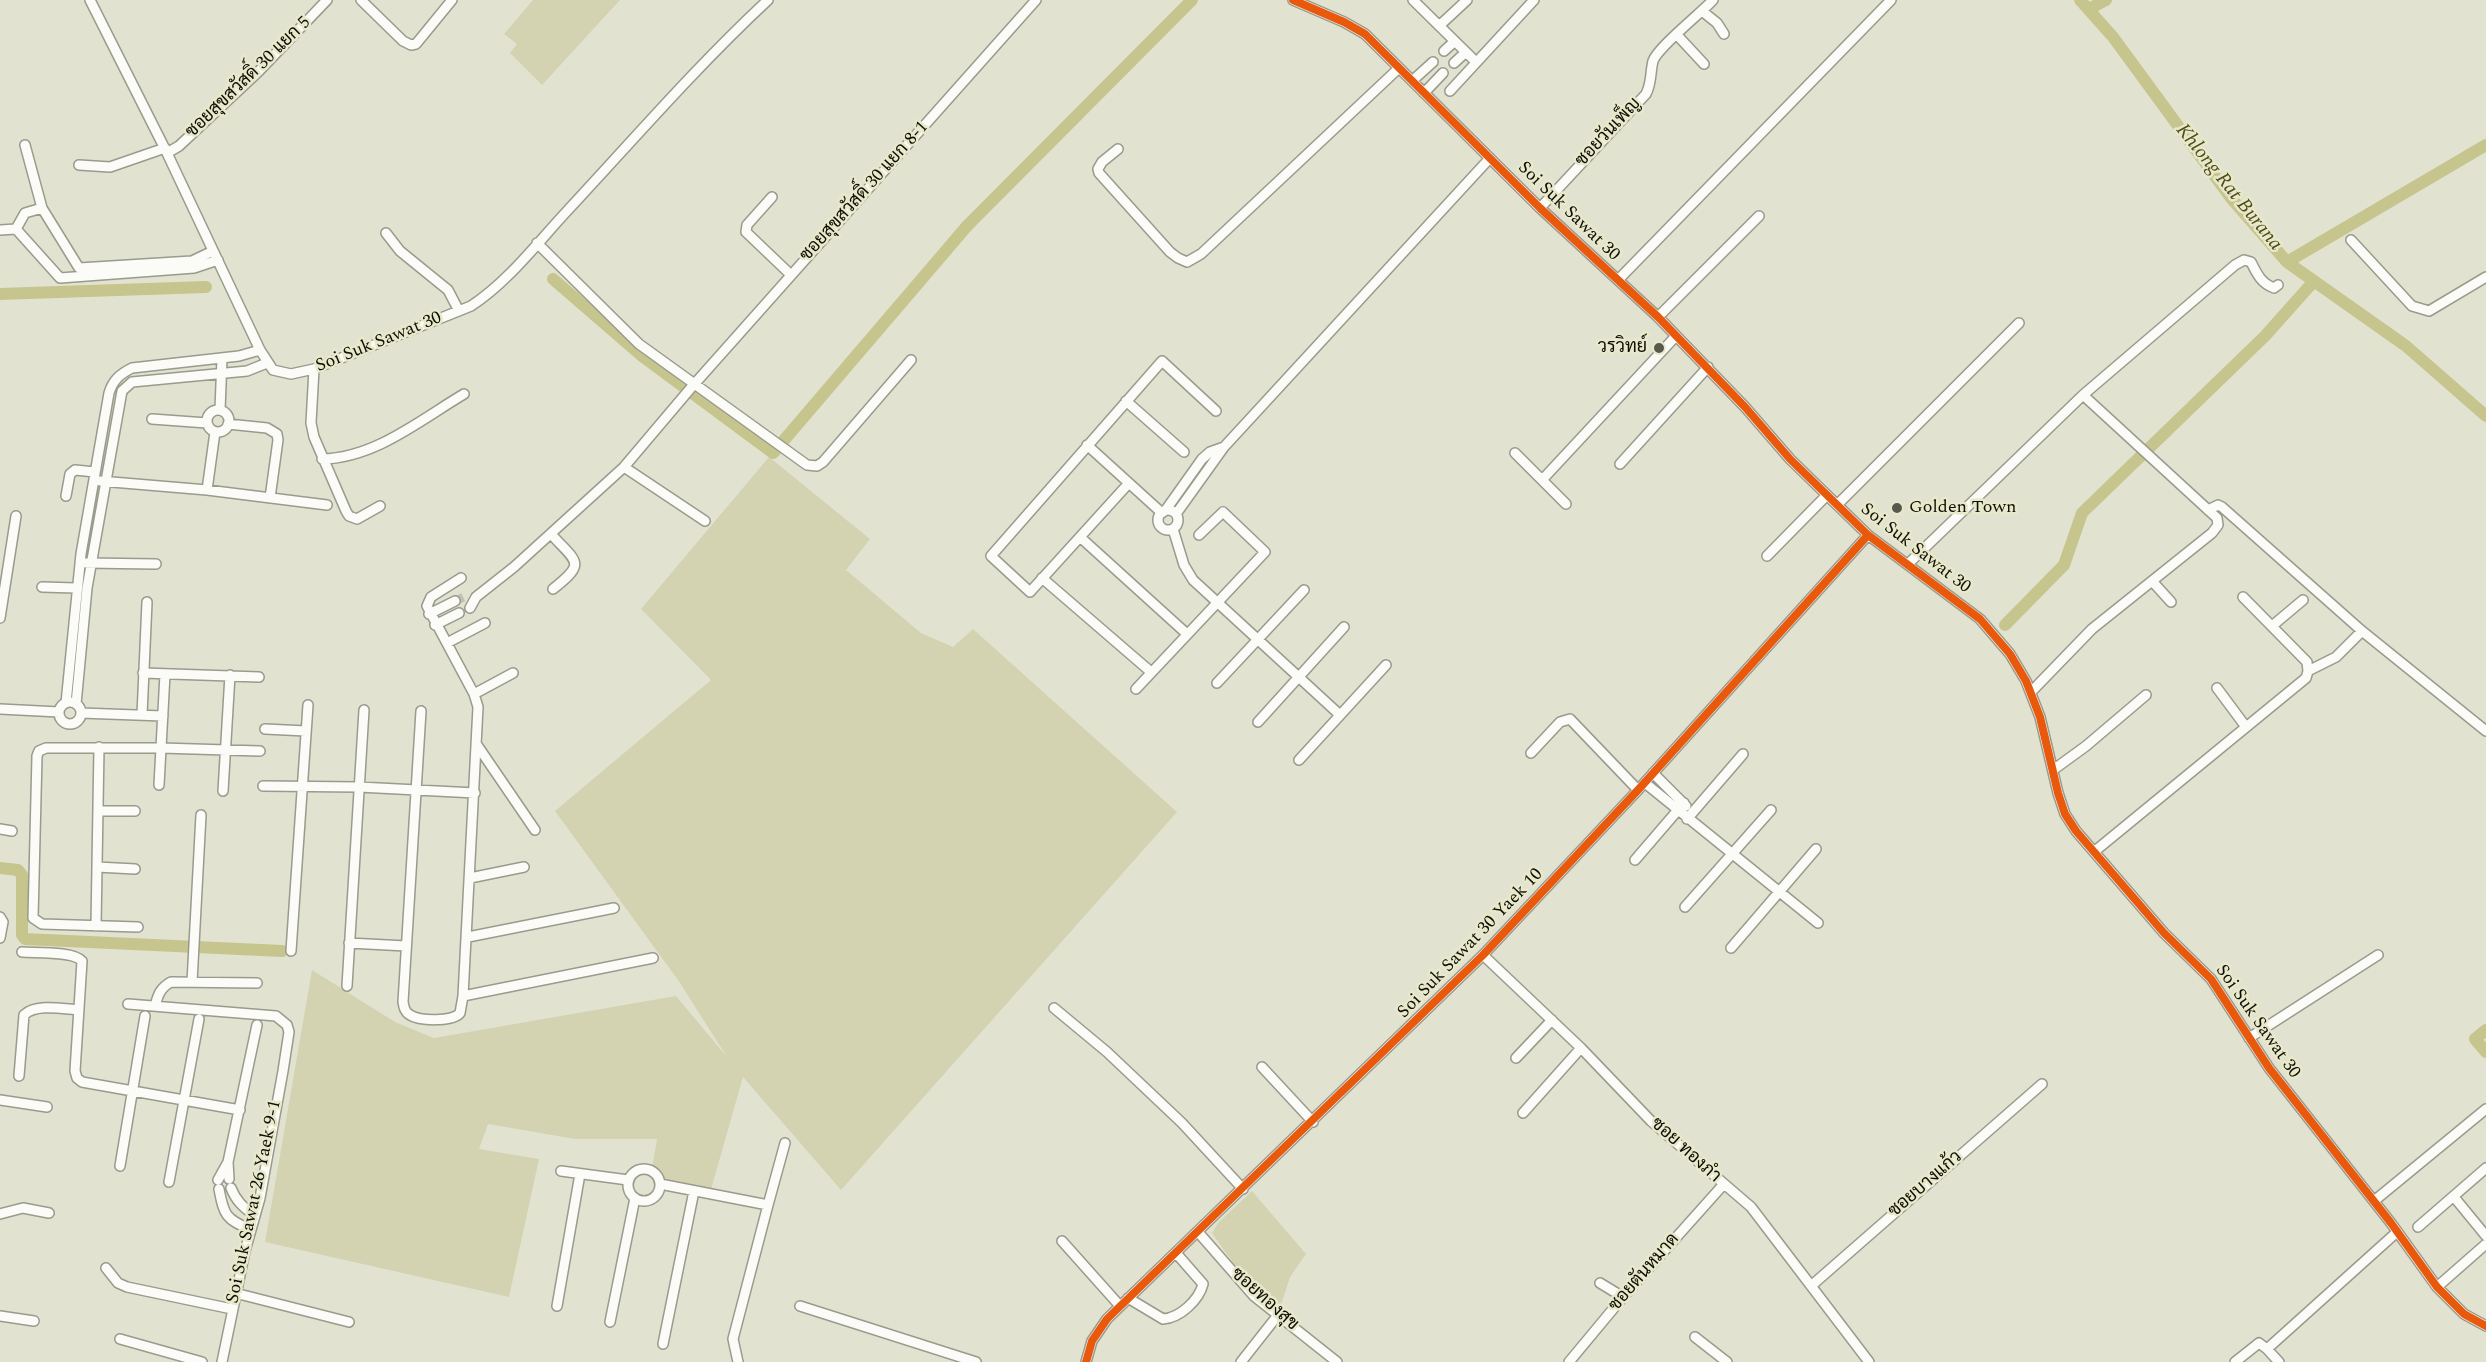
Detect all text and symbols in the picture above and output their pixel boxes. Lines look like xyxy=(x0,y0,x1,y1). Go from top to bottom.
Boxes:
street label: ซอยสุขสวัสดิ์ 30 แยก 5 xyxy=(182,13,316,143)
street label: ซอยวันเพ็ญ xyxy=(1572,94,1646,172)
street label: ซอยสุขสวัสดิ์ 30 แยก 8-1 xyxy=(796,117,934,267)
water label: Khlong Rat Burana xyxy=(2169,120,2287,256)
street label: Soi Suk Sawat 30 xyxy=(1512,158,1624,266)
street label: Soi Suk Sawat 30 xyxy=(313,308,445,378)
place label: วรวิทย์ xyxy=(1598,337,1647,359)
marker: วรวิทย์ xyxy=(1652,341,1666,355)
place label: Golden Town xyxy=(1909,497,2017,519)
street label: Soi Suk Sawat 30 xyxy=(1856,499,1974,599)
marker: Golden Town xyxy=(1890,501,1904,515)
street label: Soi Suk Sawat 30 Yaek 10 xyxy=(1394,865,1548,1023)
street label: Soi Suk Sawat 30 xyxy=(2210,961,2304,1083)
street label: Soi Suk Sawat 26 Yaek 9-1 xyxy=(223,1099,287,1305)
street label: ซอย ทองภํา xyxy=(1646,1114,1724,1188)
street label: ซอยบางแก้ว xyxy=(1885,1147,1967,1223)
street label: ซอยตันหมาด xyxy=(1605,1230,1685,1316)
street label: ซอยทองสุข xyxy=(1226,1264,1302,1336)

